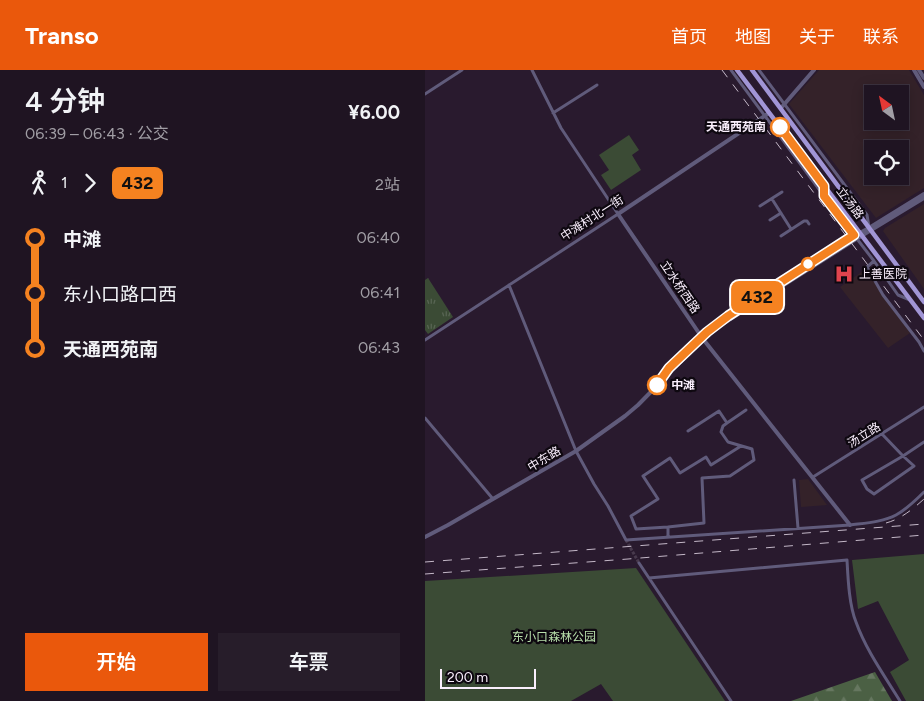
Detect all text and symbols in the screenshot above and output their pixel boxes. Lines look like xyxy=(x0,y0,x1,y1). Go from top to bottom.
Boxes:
text: Transo xyxy=(25,21,99,50)
text: 首页 xyxy=(671,26,707,48)
text: 地图 xyxy=(735,26,771,48)
text: 关于 xyxy=(799,26,835,48)
text: 联系 xyxy=(863,26,899,48)
text: 4 分钟 xyxy=(25,84,105,118)
north arrow xyxy=(864,85,909,130)
map controls xyxy=(864,85,909,185)
text: ¥6.00 xyxy=(348,101,400,124)
marker: 天通西苑南 xyxy=(770,117,790,137)
place label: 天通西苑南 xyxy=(706,120,766,134)
text: 06:39 – 06:43 · 公交 xyxy=(25,124,169,143)
button: locate xyxy=(864,140,909,185)
icon: walk xyxy=(25,169,53,197)
icon: forward xyxy=(76,169,104,197)
text: 432 xyxy=(122,172,153,194)
text: 1 xyxy=(61,173,68,192)
text: 2站 xyxy=(375,175,400,194)
street label: 立汤路 xyxy=(834,184,866,222)
street label: 中滩村北一街 xyxy=(558,193,626,243)
text: 中滩 xyxy=(63,228,101,251)
text: 06:40 xyxy=(356,228,400,247)
unlabelled marker xyxy=(801,257,815,271)
street label: 立水桥西路 xyxy=(657,258,703,316)
hospital icon: 上善医院 xyxy=(833,263,855,285)
place label: 上善医院 xyxy=(859,267,907,281)
line badge: 432 xyxy=(728,281,786,313)
text: 东小口路口西 xyxy=(63,283,177,306)
text: 06:41 xyxy=(360,283,400,302)
text: 432 xyxy=(741,286,773,308)
text: 天通西苑南 xyxy=(63,338,158,361)
text: 06:43 xyxy=(358,338,400,357)
marker: 中滩 xyxy=(647,375,667,395)
place label: 中滩 xyxy=(671,378,695,392)
street label: 汤立路 xyxy=(845,420,883,450)
street label: 中东路 xyxy=(525,444,563,474)
park label: 东小口森林公园 xyxy=(512,630,596,644)
button: 开始 xyxy=(25,633,208,691)
button: 车票 xyxy=(218,633,400,691)
scale bar xyxy=(440,666,536,689)
text: 200 m xyxy=(447,669,488,686)

